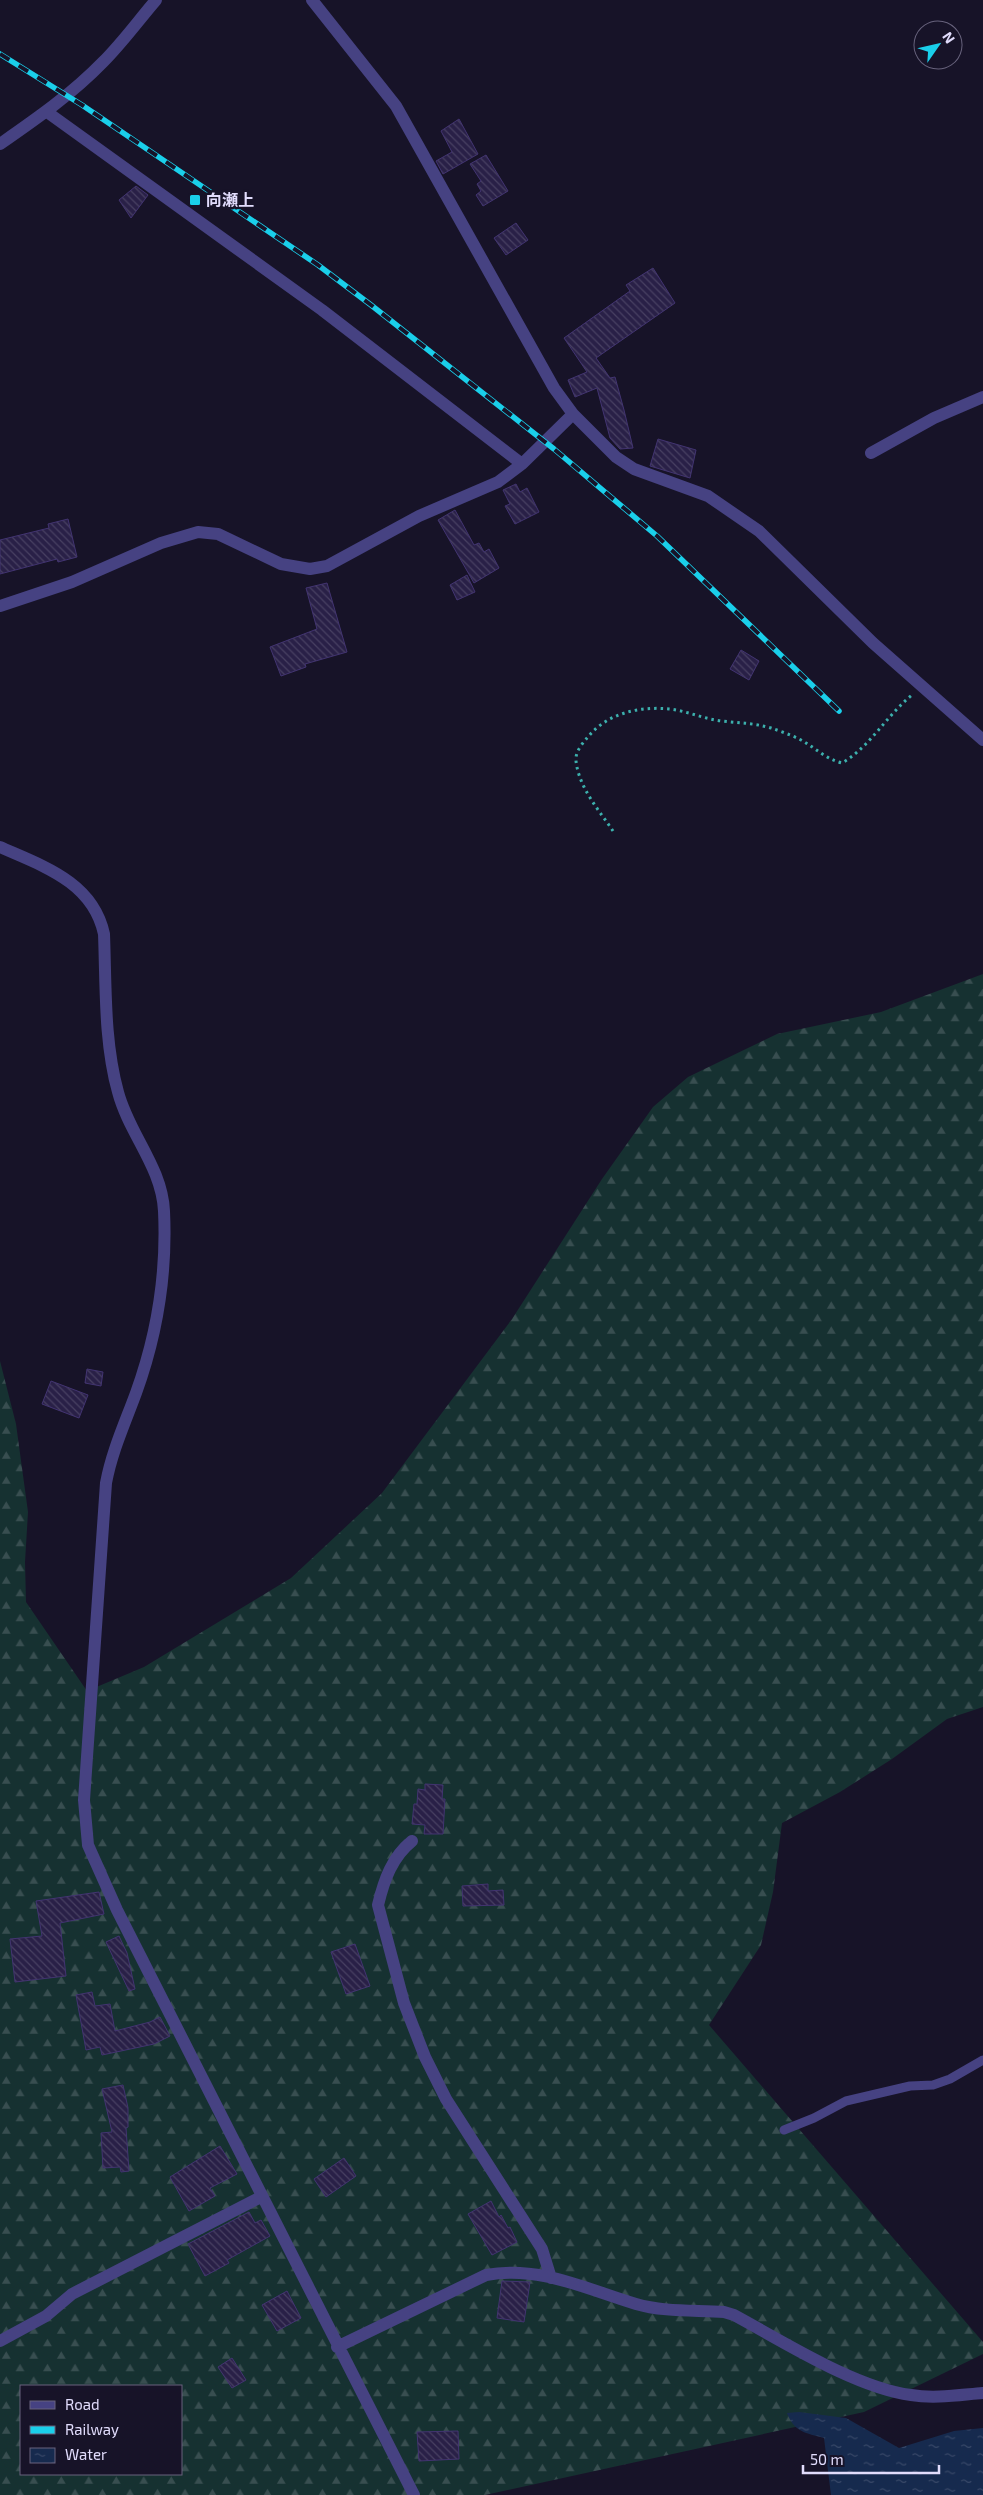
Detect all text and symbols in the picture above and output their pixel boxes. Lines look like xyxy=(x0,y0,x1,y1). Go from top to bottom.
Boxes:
north arrow xyxy=(913,20,963,70)
text: N xyxy=(939,29,959,46)
place label: 向瀬上 xyxy=(206,190,254,209)
marker: 向瀬上 xyxy=(188,193,202,207)
legend xyxy=(20,2385,182,2475)
text: Road xyxy=(65,2395,100,2413)
text: Railway xyxy=(65,2420,119,2438)
scale bar xyxy=(803,2442,939,2474)
text: Water xyxy=(65,2445,107,2463)
text: 50 m xyxy=(810,2450,844,2468)

